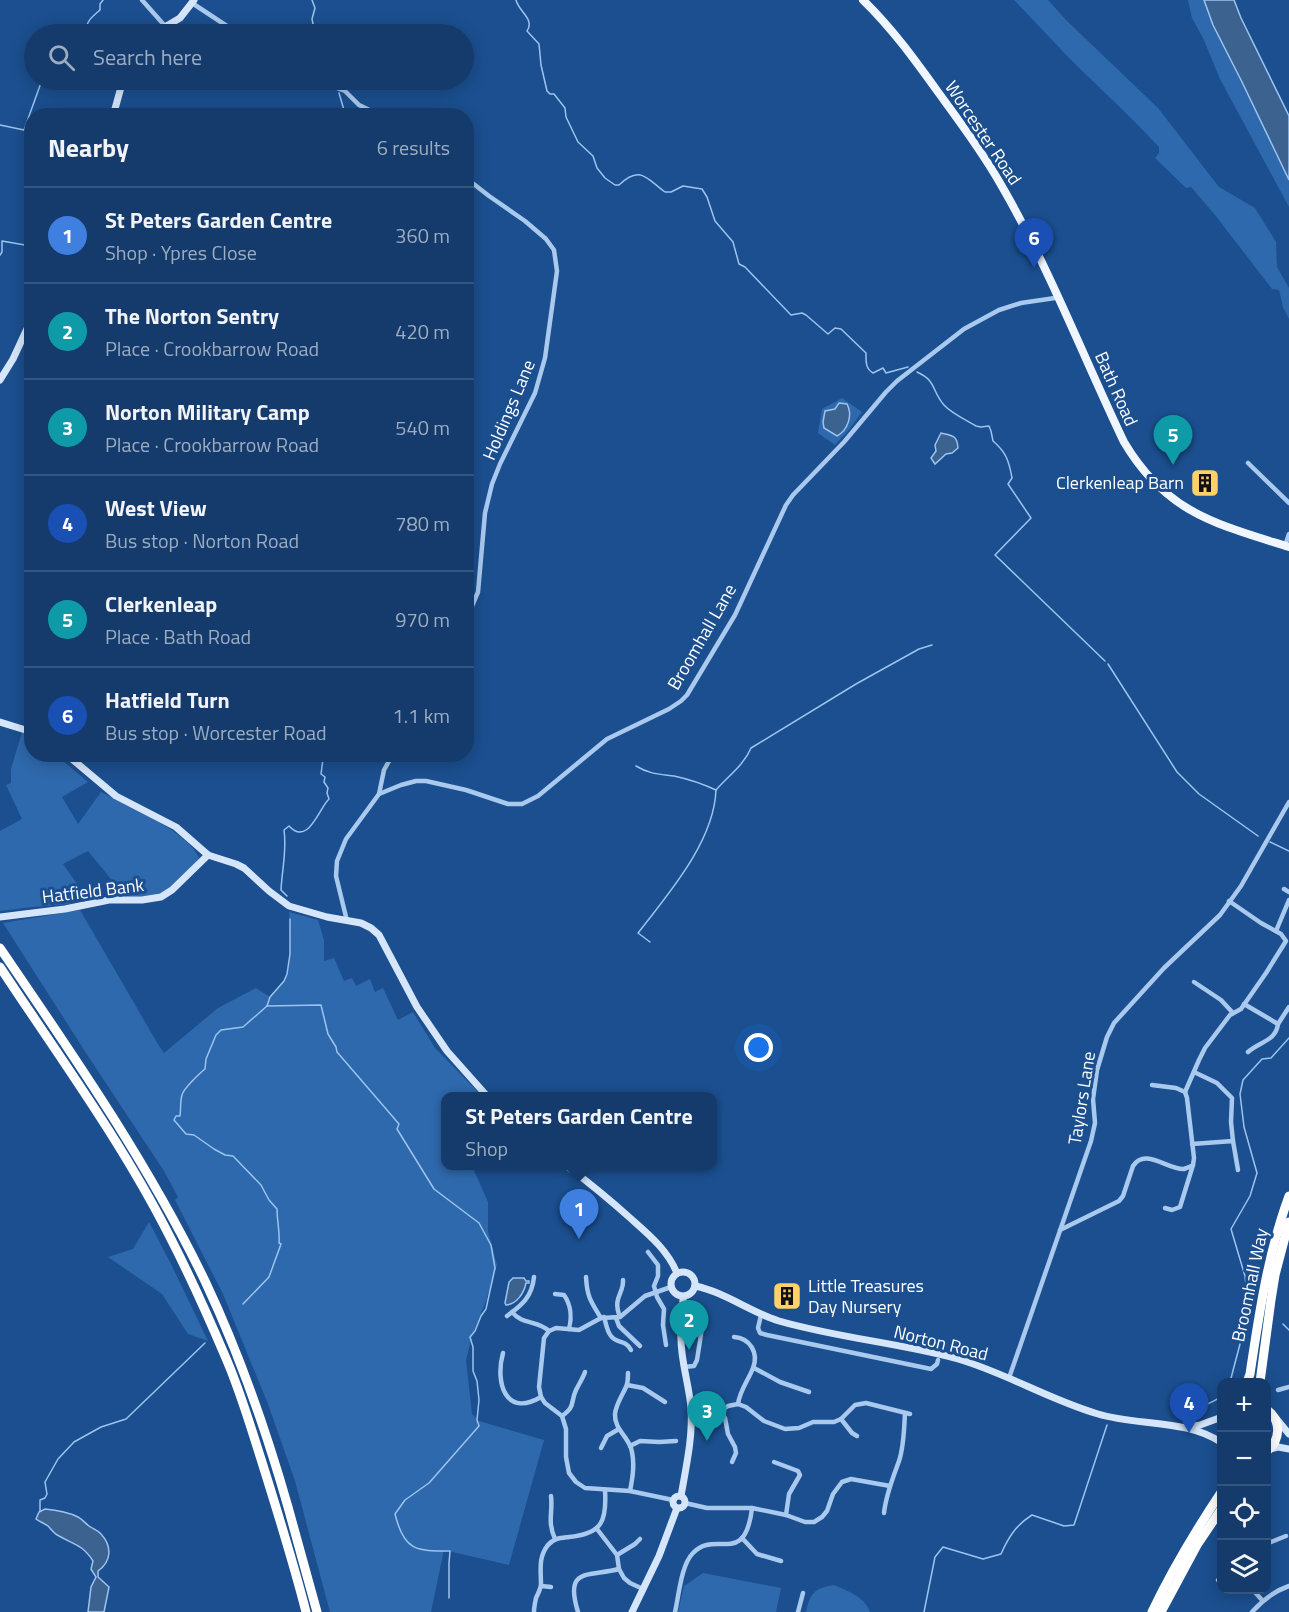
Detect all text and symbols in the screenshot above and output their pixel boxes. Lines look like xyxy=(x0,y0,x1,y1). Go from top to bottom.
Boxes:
search box xyxy=(24,24,474,90)
text: Search here xyxy=(93,40,202,74)
icon: search xyxy=(45,41,78,74)
street label: Worcester Road xyxy=(938,75,1028,190)
text: Nearby xyxy=(48,128,129,167)
text: 6 results xyxy=(377,132,450,163)
text: St Peters Garden Centre xyxy=(105,203,332,237)
pin: 6 xyxy=(1014,218,1054,268)
text: 1 xyxy=(62,220,73,251)
text: 360 m xyxy=(395,220,450,251)
text: Shop · Ypres Close xyxy=(105,237,257,268)
text: The Norton Sentry xyxy=(105,299,279,333)
text: 2 xyxy=(62,316,73,347)
text: 420 m xyxy=(395,316,450,347)
text: Place · Crookbarrow Road xyxy=(105,333,319,364)
street label: Bath Road xyxy=(1088,347,1145,430)
street label: Holdings Lane xyxy=(475,355,542,464)
text: Norton Military Camp xyxy=(105,395,310,429)
text: 3 xyxy=(62,412,73,443)
text: 540 m xyxy=(395,412,450,443)
pin: 5 xyxy=(1154,416,1192,465)
text: Place · Crookbarrow Road xyxy=(105,429,319,460)
building icon: Clerkenleap Barn xyxy=(1189,467,1221,499)
place label: Clerkenleap Barn xyxy=(1056,469,1184,496)
text: West View xyxy=(105,491,207,525)
text: 4 xyxy=(62,508,73,539)
text: 780 m xyxy=(395,508,450,539)
text: Bus stop · Norton Road xyxy=(105,525,299,556)
street label: Broomhall Lane xyxy=(660,579,743,695)
text: Clerkenleap xyxy=(105,587,217,621)
text: 5 xyxy=(62,604,73,635)
text: 970 m xyxy=(395,604,450,635)
text: Place · Bath Road xyxy=(105,621,251,652)
text: Hatfield Turn xyxy=(105,683,230,717)
text: 6 xyxy=(62,700,73,731)
text: 1.1 km xyxy=(393,700,450,731)
text: Bus stop · Worcester Road xyxy=(105,717,327,748)
street label: Hatfield Bank xyxy=(40,871,146,910)
your location xyxy=(744,1033,773,1062)
street label: Taylors Lane xyxy=(1061,1049,1102,1147)
popup xyxy=(441,1092,717,1170)
text: St Peters Garden Centre xyxy=(465,1099,693,1133)
text: Shop xyxy=(465,1133,508,1164)
pin: 1 xyxy=(560,1190,598,1239)
street label: Broomhall Way xyxy=(1224,1225,1275,1344)
place label: Little Treasures Day Nursery xyxy=(808,1272,924,1320)
building icon: Little Treasures Day Nursery xyxy=(771,1280,803,1312)
pin: 2 xyxy=(670,1300,708,1350)
street label: Norton Road xyxy=(891,1318,991,1367)
map controls xyxy=(1217,1378,1271,1594)
button: + xyxy=(1217,1378,1271,1432)
pin: 4 xyxy=(1170,1384,1208,1433)
pin: 3 xyxy=(688,1392,726,1441)
button: − xyxy=(1217,1432,1271,1486)
button: locate xyxy=(1217,1486,1271,1540)
button: layers xyxy=(1217,1540,1271,1594)

